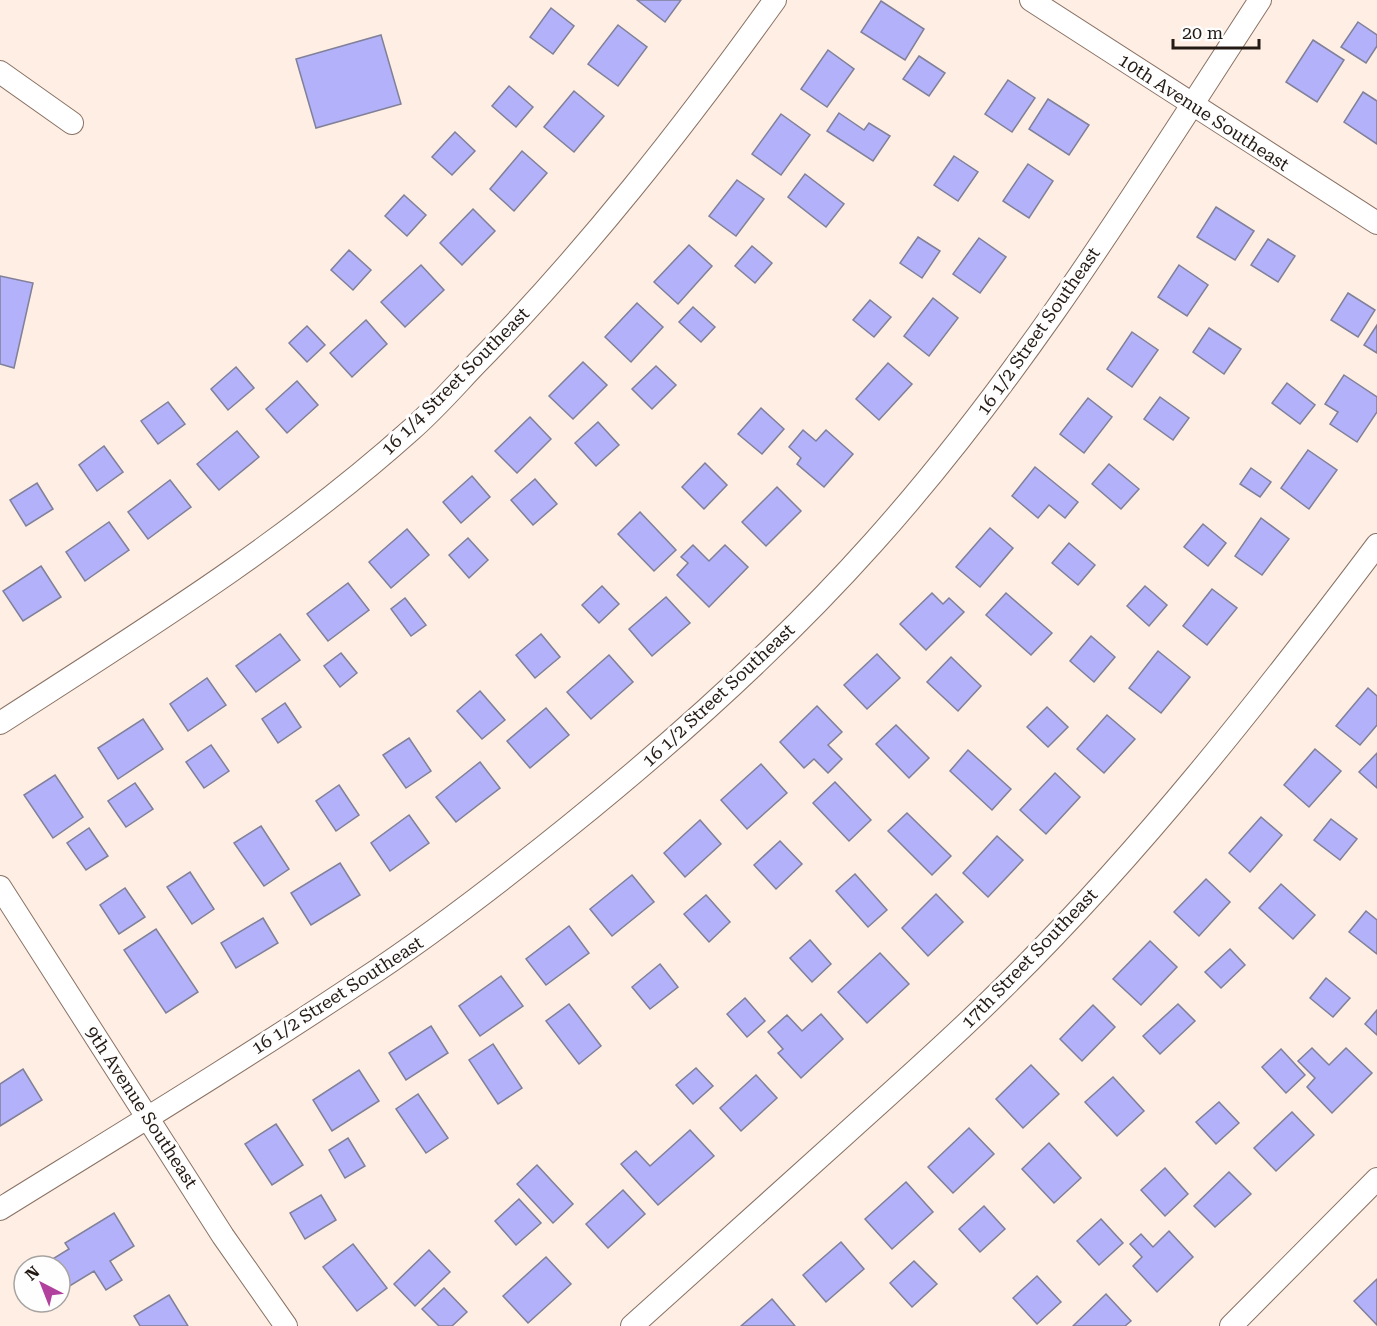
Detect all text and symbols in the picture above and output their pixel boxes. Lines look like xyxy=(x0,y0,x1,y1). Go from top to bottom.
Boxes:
scale bar xyxy=(1173,12,1258,50)
text: 20 m xyxy=(1182,22,1223,43)
street label: 10th Avenue Southeast xyxy=(1115,49,1293,175)
street label: 16 1/2 Street Southeast xyxy=(972,243,1104,419)
street label: 16 1/4 Street Southeast xyxy=(377,303,533,459)
street label: 16 1/2 Street Southeast xyxy=(638,619,799,771)
street label: 17th Street Southeast xyxy=(957,884,1101,1032)
street label: 16 1/2 Street Southeast xyxy=(247,932,427,1058)
street label: 9th Avenue Southeast xyxy=(82,1022,202,1192)
north arrow xyxy=(12,1254,72,1314)
text: N xyxy=(21,1262,43,1284)

